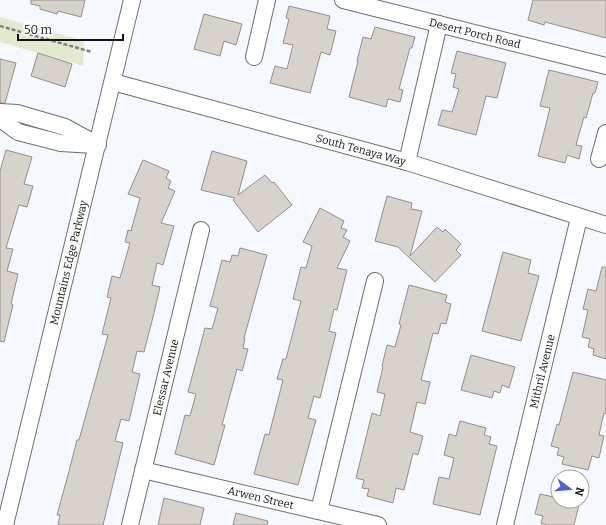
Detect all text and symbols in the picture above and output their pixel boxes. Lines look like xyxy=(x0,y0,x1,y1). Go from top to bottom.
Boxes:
scale bar xyxy=(18,16,123,42)
street label: Desert Porch Road xyxy=(428,16,522,51)
text: 50 m xyxy=(24,23,53,37)
street label: South Tenaya Way xyxy=(314,132,408,168)
street label: Mountains Edge Parkway xyxy=(48,199,90,326)
street label: Mithril Avenue xyxy=(527,333,558,410)
street label: Elessar Avenue xyxy=(151,338,182,417)
north arrow xyxy=(550,469,590,509)
street label: Arwen Street xyxy=(226,484,295,512)
text: N xyxy=(572,486,587,498)

